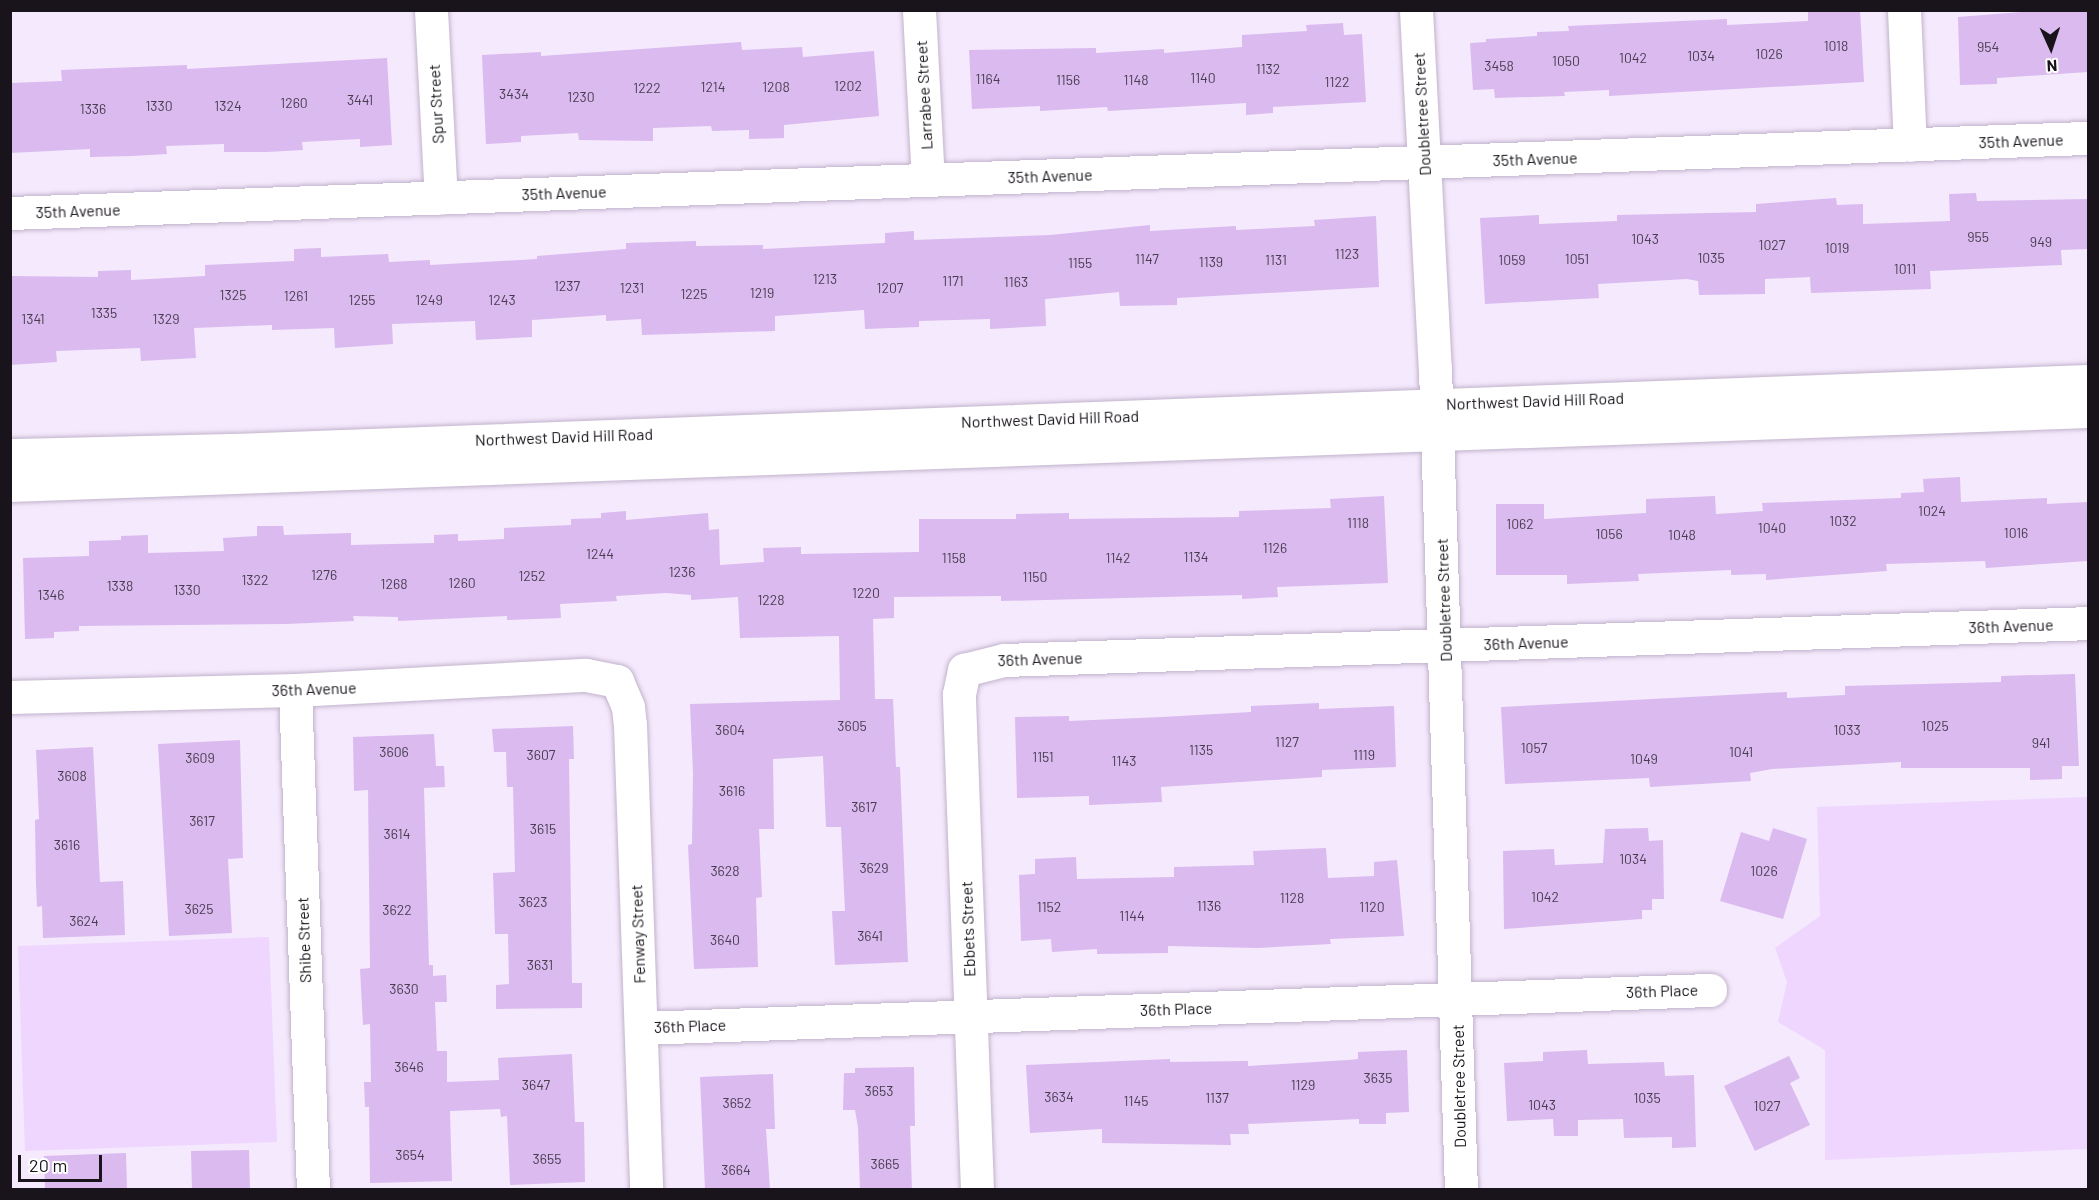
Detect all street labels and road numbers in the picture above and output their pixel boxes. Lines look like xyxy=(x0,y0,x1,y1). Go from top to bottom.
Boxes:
street label: Larrabee Street xyxy=(912,40,936,150)
street label: Doubletree Street xyxy=(1409,52,1435,176)
street label: Spur Street xyxy=(424,64,448,144)
street label: 35th Avenue xyxy=(1978,130,2064,152)
street label: 35th Avenue xyxy=(1492,148,1578,170)
street label: 35th Avenue xyxy=(1007,165,1093,187)
street label: 35th Avenue xyxy=(521,182,607,204)
street label: 35th Avenue xyxy=(35,200,121,222)
street label: Northwest David Hill Road xyxy=(1446,388,1624,414)
street label: Northwest David Hill Road xyxy=(961,406,1139,432)
street label: Northwest David Hill Road xyxy=(475,424,653,450)
street label: Doubletree Street xyxy=(1432,538,1456,662)
street label: 36th Avenue xyxy=(1968,615,2054,637)
street label: 36th Avenue xyxy=(1483,632,1569,654)
street label: 36th Avenue xyxy=(997,648,1083,670)
street label: 36th Avenue xyxy=(271,678,357,700)
street label: Ebbets Street xyxy=(957,881,979,977)
street label: Fenway Street xyxy=(627,884,649,984)
street label: Shibe Street xyxy=(293,897,315,983)
street label: 36th Place xyxy=(1626,980,1698,1002)
street label: 36th Place xyxy=(1140,998,1212,1020)
street label: 36th Place xyxy=(654,1015,726,1037)
street label: Doubletree Street xyxy=(1448,1024,1470,1148)

